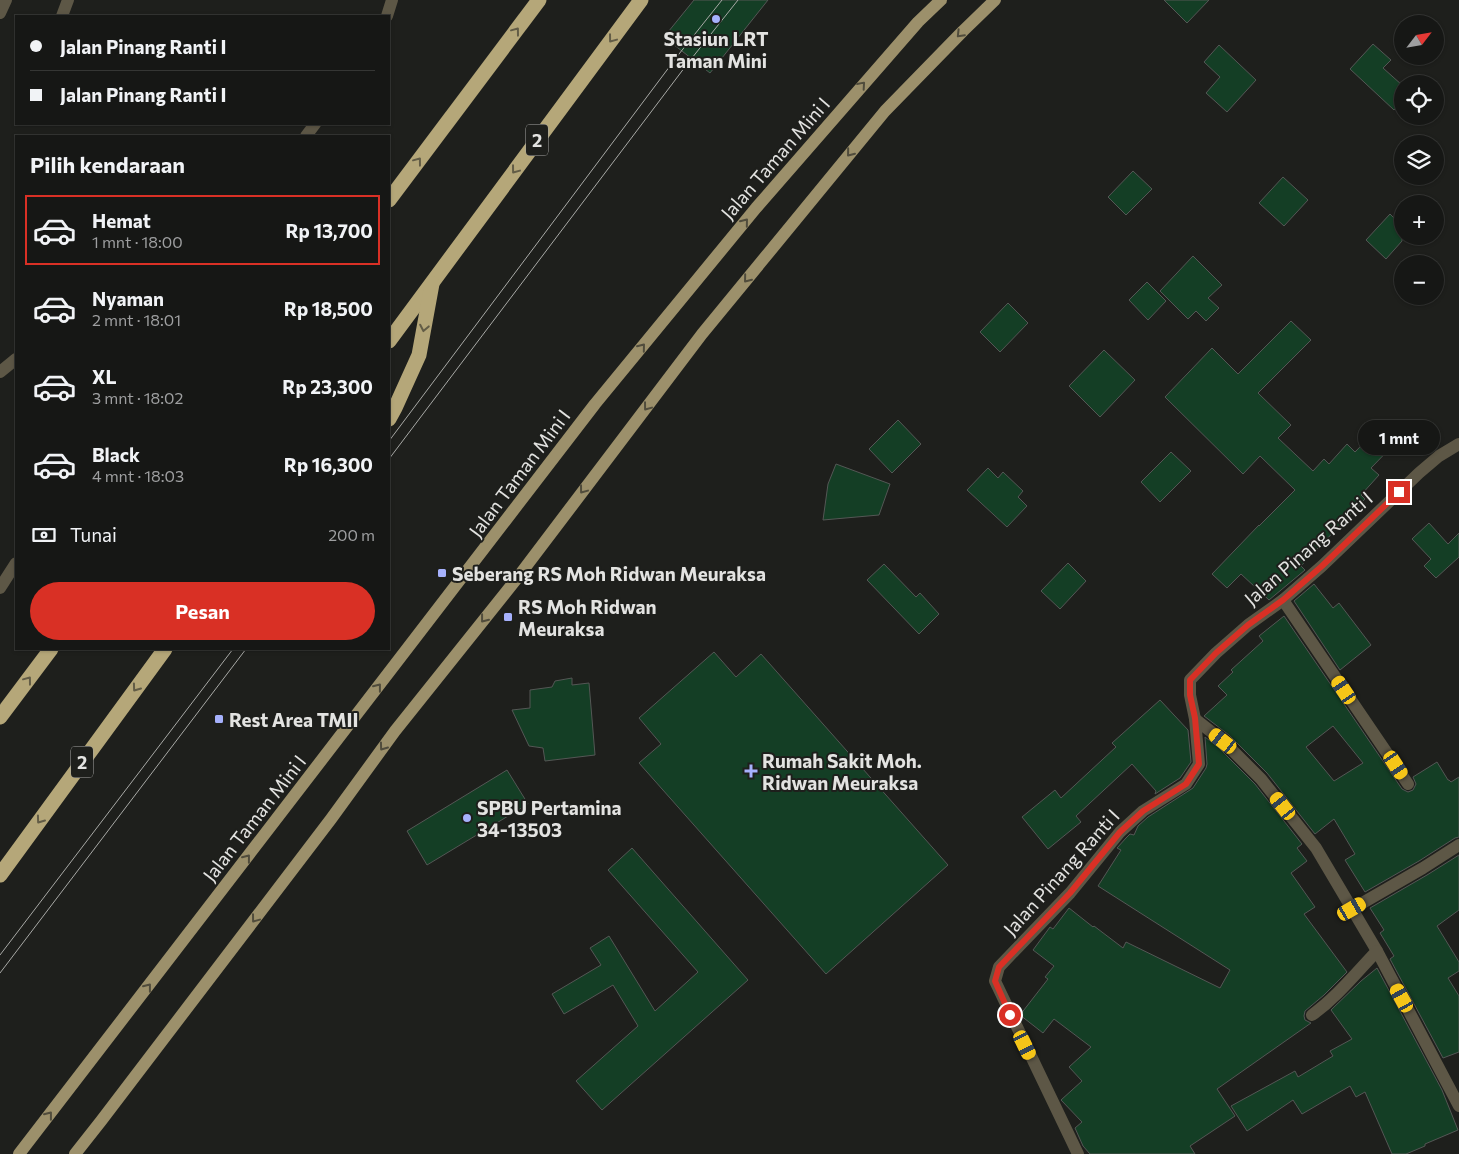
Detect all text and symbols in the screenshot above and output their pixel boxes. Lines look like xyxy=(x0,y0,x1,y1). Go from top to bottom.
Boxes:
marker: Stasiun LRT Taman Mini xyxy=(710,13,722,25)
north arrow xyxy=(1394,15,1444,65)
map controls xyxy=(1394,15,1444,305)
place label: Stasiun LRT Taman Mini xyxy=(664,27,768,72)
one-way arrow xyxy=(510,28,518,37)
one-way arrow xyxy=(957,28,966,37)
one-way arrow xyxy=(609,33,618,43)
text: Jalan Pinang Ranti I xyxy=(60,35,227,58)
button: locate xyxy=(1394,75,1444,125)
one-way arrow xyxy=(857,82,866,91)
text: Jalan Pinang Ranti I xyxy=(60,83,227,106)
street label: Jalan Taman Mini I xyxy=(716,92,834,224)
road number: 2 xyxy=(526,124,548,156)
button: layers xyxy=(1394,135,1444,185)
one-way arrow xyxy=(847,148,856,157)
text: Pilih kendaraan xyxy=(30,151,185,178)
one-way arrow xyxy=(412,157,421,167)
one-way arrow xyxy=(512,164,521,173)
button: + xyxy=(1394,195,1444,245)
icon: car xyxy=(32,208,77,253)
text: Hemat xyxy=(92,209,151,232)
one-way arrow xyxy=(739,218,748,227)
text: Rp 13,700 xyxy=(285,219,373,242)
text: 1 mnt · 18:00 xyxy=(92,232,183,251)
button: − xyxy=(1394,255,1444,305)
one-way arrow xyxy=(745,273,753,282)
icon: car xyxy=(32,286,77,331)
text: Nyaman xyxy=(92,287,164,310)
text: Rp 18,500 xyxy=(284,297,373,320)
text: 2 mnt · 18:01 xyxy=(92,310,181,329)
one-way arrow xyxy=(419,323,429,332)
one-way arrow xyxy=(636,344,645,353)
icon: car xyxy=(32,364,77,409)
text: XL xyxy=(92,365,117,388)
text: Rp 23,300 xyxy=(282,375,373,398)
text: 3 mnt · 18:02 xyxy=(92,388,183,407)
one-way arrow xyxy=(644,401,653,411)
street label: Jalan Taman Mini I xyxy=(463,405,575,541)
callout: 1 mnt xyxy=(1358,420,1440,454)
text: 1 mnt xyxy=(1379,428,1419,447)
icon: car xyxy=(32,442,77,487)
text: Black xyxy=(92,443,140,466)
text: Rp 16,300 xyxy=(284,453,373,476)
text: 4 mnt · 18:03 xyxy=(92,466,184,485)
route end xyxy=(1388,481,1410,503)
one-way arrow xyxy=(580,484,588,493)
street label: Jalan Pinang Ranti I xyxy=(1239,486,1377,610)
icon: cash xyxy=(30,521,58,549)
text: Tunai xyxy=(70,523,117,546)
text: 200 m xyxy=(328,525,375,544)
place label: Seberang RS Moh Ridwan Meuraksa xyxy=(452,562,766,585)
marker: Seberang RS Moh Ridwan Meuraksa xyxy=(436,567,448,579)
button: Pesan xyxy=(30,582,375,640)
place label: RS Moh Ridwan Meuraksa xyxy=(518,595,656,640)
marker: RS Moh Ridwan Meuraksa xyxy=(502,611,514,623)
one-way arrow xyxy=(481,613,489,622)
car xyxy=(1329,673,1358,707)
one-way arrow xyxy=(22,676,31,686)
one-way arrow xyxy=(133,682,142,692)
one-way arrow xyxy=(372,683,381,693)
place label: Rest Area TMII xyxy=(229,708,358,731)
marker: Rest Area TMII xyxy=(213,713,225,725)
car xyxy=(1206,726,1239,756)
one-way arrow xyxy=(380,741,389,751)
road number: 2 xyxy=(71,746,93,778)
car xyxy=(1381,748,1410,782)
place label: Rumah Sakit Moh. Ridwan Meuraksa xyxy=(762,749,922,794)
street label: Jalan Taman Mini I xyxy=(198,750,310,886)
marker: Rumah Sakit Moh. Ridwan Meuraksa xyxy=(744,764,758,778)
car xyxy=(1267,790,1298,822)
place label: SPBU Pertamina 34-13503 xyxy=(477,796,622,841)
street label: Jalan Pinang Ranti I xyxy=(998,804,1124,940)
marker: SPBU Pertamina 34-13503 xyxy=(461,812,473,824)
one-way arrow xyxy=(38,814,46,823)
one-way arrow xyxy=(241,854,250,864)
car xyxy=(1335,895,1368,923)
one-way arrow xyxy=(252,913,260,922)
car xyxy=(1388,981,1415,1015)
one-way arrow xyxy=(142,983,151,992)
route start xyxy=(999,1004,1021,1026)
car xyxy=(1011,1028,1038,1062)
one-way arrow xyxy=(43,1111,52,1121)

